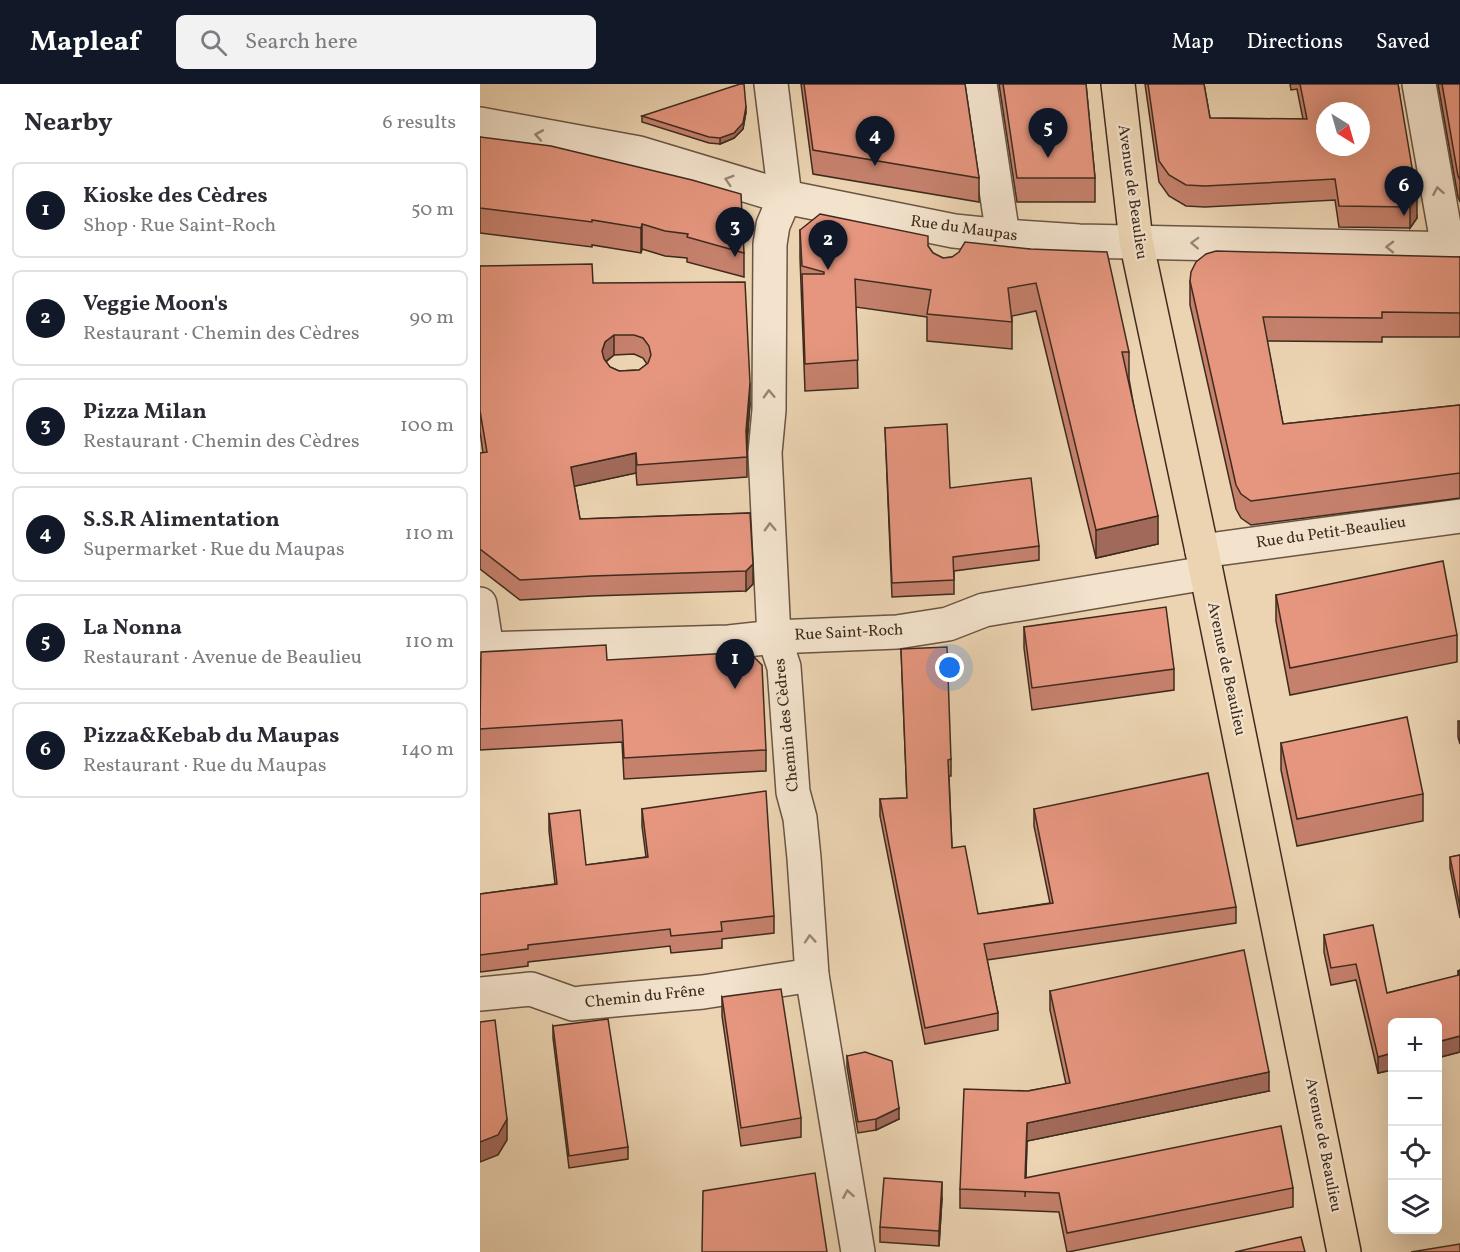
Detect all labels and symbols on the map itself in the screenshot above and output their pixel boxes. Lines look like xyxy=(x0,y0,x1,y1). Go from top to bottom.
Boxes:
north arrow xyxy=(1316,102,1370,156)
pin: 5 xyxy=(1028,109,1068,158)
pin: 4 xyxy=(856,116,894,166)
street label: Avenue de Beaulieu xyxy=(1112,123,1152,261)
one-way arrow xyxy=(535,129,545,142)
pin: 6 xyxy=(1384,166,1424,216)
one-way arrow xyxy=(724,175,735,187)
one-way arrow xyxy=(1432,186,1445,196)
pin: 3 xyxy=(716,208,754,257)
street label: Rue du Maupas xyxy=(909,211,1019,247)
pin: 2 xyxy=(808,220,848,270)
one-way arrow xyxy=(1190,237,1199,249)
one-way arrow xyxy=(1385,241,1394,254)
one-way arrow xyxy=(763,390,775,399)
street label: Rue du Petit-Beaulieu xyxy=(1255,512,1407,554)
one-way arrow xyxy=(764,522,776,531)
street label: Avenue de Beaulieu xyxy=(1201,600,1251,738)
street label: Rue Saint-Roch xyxy=(794,619,904,647)
pin: 1 xyxy=(716,640,754,689)
your location xyxy=(935,653,964,682)
street label: Chemin des Cèdres xyxy=(769,657,805,793)
one-way arrow xyxy=(803,935,816,944)
street label: Chemin du Frêne xyxy=(584,980,706,1014)
street label: Avenue de Beaulieu xyxy=(1299,1076,1347,1214)
one-way arrow xyxy=(842,1190,855,1200)

